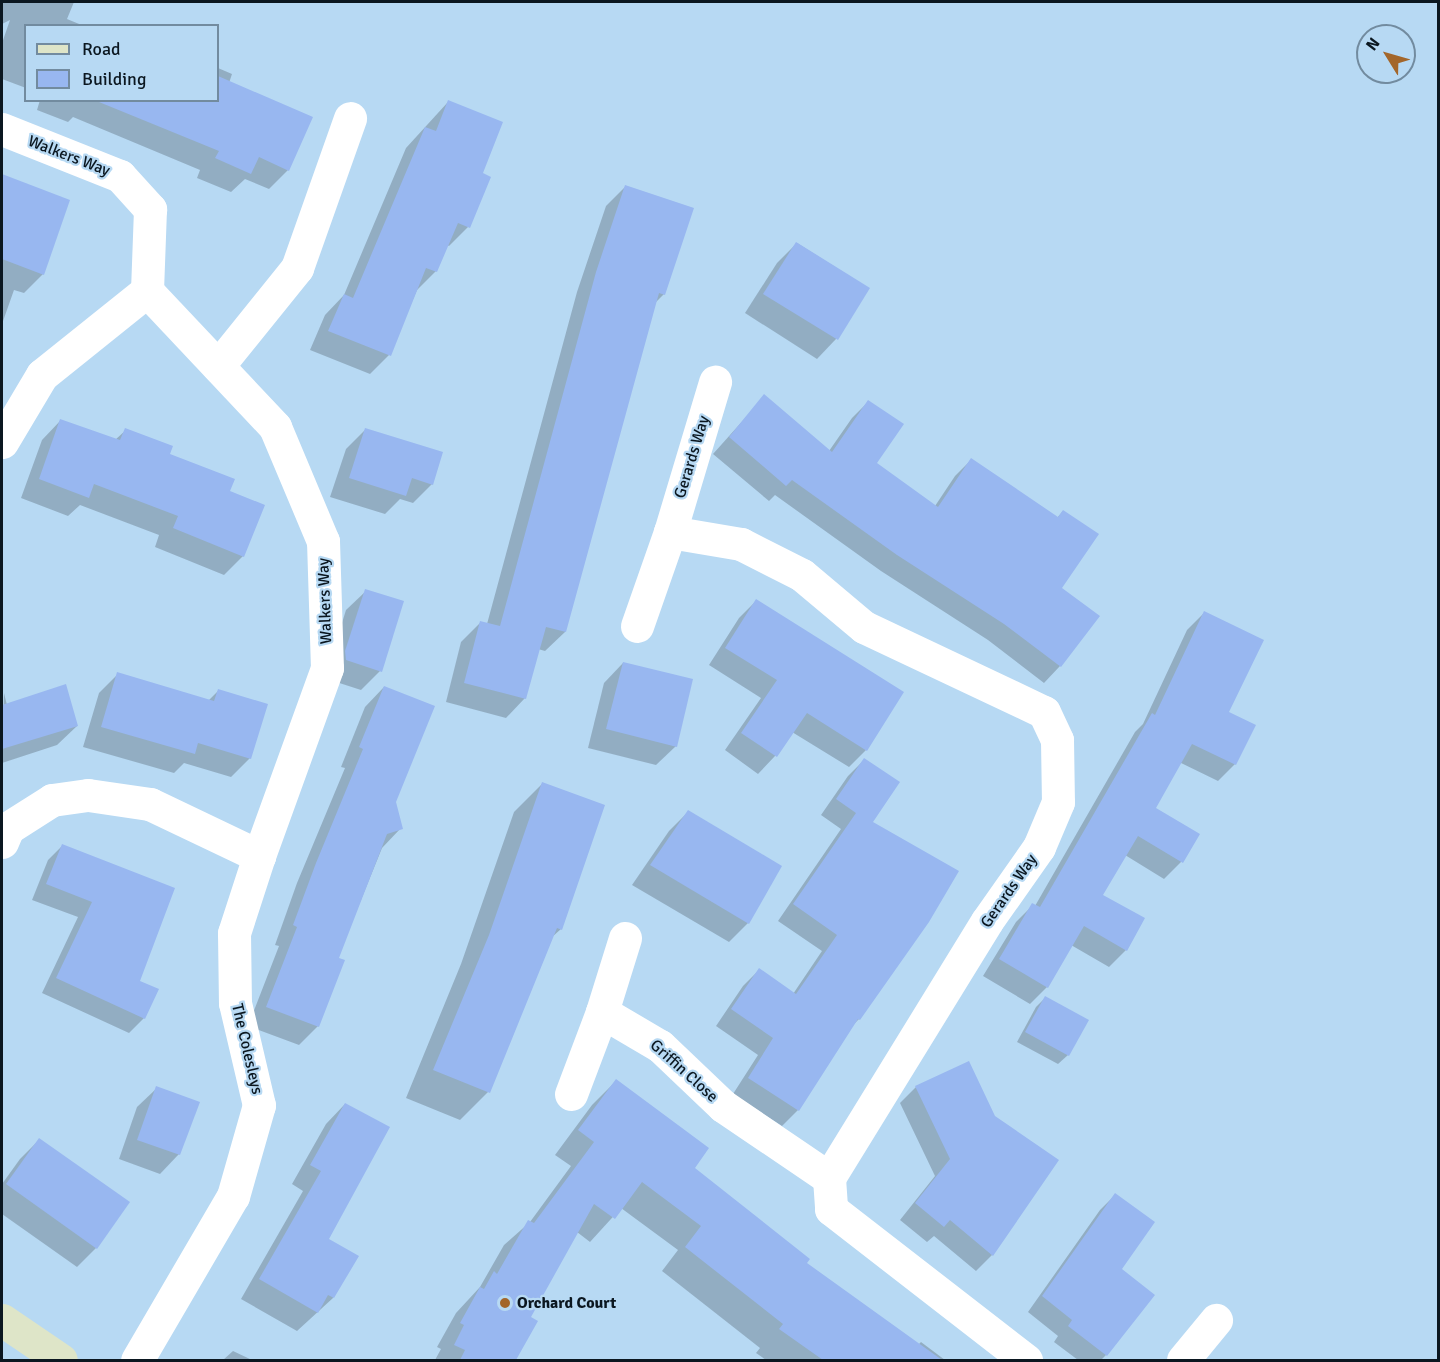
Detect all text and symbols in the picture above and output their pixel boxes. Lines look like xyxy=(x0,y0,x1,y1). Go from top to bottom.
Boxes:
legend xyxy=(24,24,219,102)
north arrow xyxy=(1356,24,1416,84)
text: N xyxy=(1362,34,1385,55)
text: Road xyxy=(82,38,121,60)
text: Building xyxy=(82,68,146,90)
street label: Walkers Way xyxy=(25,132,113,180)
street label: Gerards Way xyxy=(670,413,714,501)
street label: Walkers Way xyxy=(314,558,336,644)
street label: Gerards Way xyxy=(977,851,1041,931)
street label: The Colesleys xyxy=(227,1002,267,1096)
street label: Griffin Close xyxy=(646,1036,722,1106)
place label: Orchard Court xyxy=(517,1293,616,1313)
marker: Orchard Court xyxy=(498,1296,512,1310)

